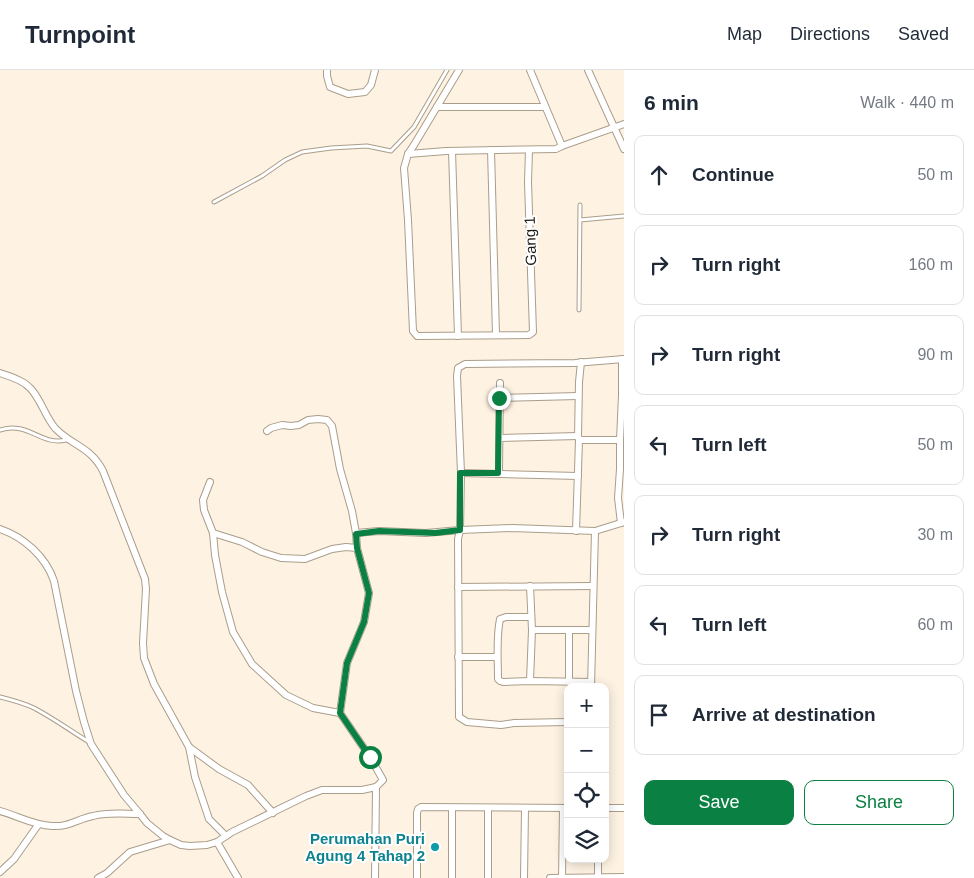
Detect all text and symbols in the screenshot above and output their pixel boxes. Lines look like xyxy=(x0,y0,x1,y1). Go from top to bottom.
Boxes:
text: Turnpoint xyxy=(25,21,135,48)
text: Map xyxy=(727,24,762,44)
text: Directions xyxy=(790,24,870,44)
text: Saved xyxy=(898,24,949,44)
text: 6 min xyxy=(644,91,699,114)
text: Walk · 440 m xyxy=(860,94,954,111)
icon: ahead xyxy=(645,161,673,189)
text: Continue xyxy=(692,164,774,185)
text: 50 m xyxy=(917,166,953,183)
street label: Gang 1 xyxy=(521,216,539,266)
icon: right xyxy=(645,251,673,279)
text: Turn right xyxy=(692,254,780,275)
text: 160 m xyxy=(909,256,953,273)
icon: right xyxy=(645,341,673,369)
text: Turn right xyxy=(692,344,780,365)
text: 90 m xyxy=(917,346,953,363)
route end xyxy=(488,387,511,410)
icon: left xyxy=(645,431,673,459)
text: Turn left xyxy=(692,434,767,455)
text: 50 m xyxy=(917,436,953,453)
icon: right xyxy=(645,521,673,549)
text: Turn right xyxy=(692,524,780,545)
text: 30 m xyxy=(917,526,953,543)
icon: left xyxy=(645,611,673,639)
text: Turn left xyxy=(692,614,767,635)
text: 60 m xyxy=(917,616,953,633)
map controls xyxy=(564,683,609,863)
button: + xyxy=(564,683,609,728)
icon: arrive xyxy=(645,701,673,729)
text: Arrive at destination xyxy=(692,704,876,725)
button: − xyxy=(564,728,609,773)
route start xyxy=(359,746,382,769)
button: locate xyxy=(564,773,609,818)
button: Save xyxy=(644,780,794,825)
button: Share xyxy=(804,780,954,825)
button: layers xyxy=(564,818,609,863)
place label: Perumahan Puri Agung 4 Tahap 2 xyxy=(305,830,425,864)
marker: Perumahan Puri Agung 4 Tahap 2 xyxy=(429,841,441,853)

